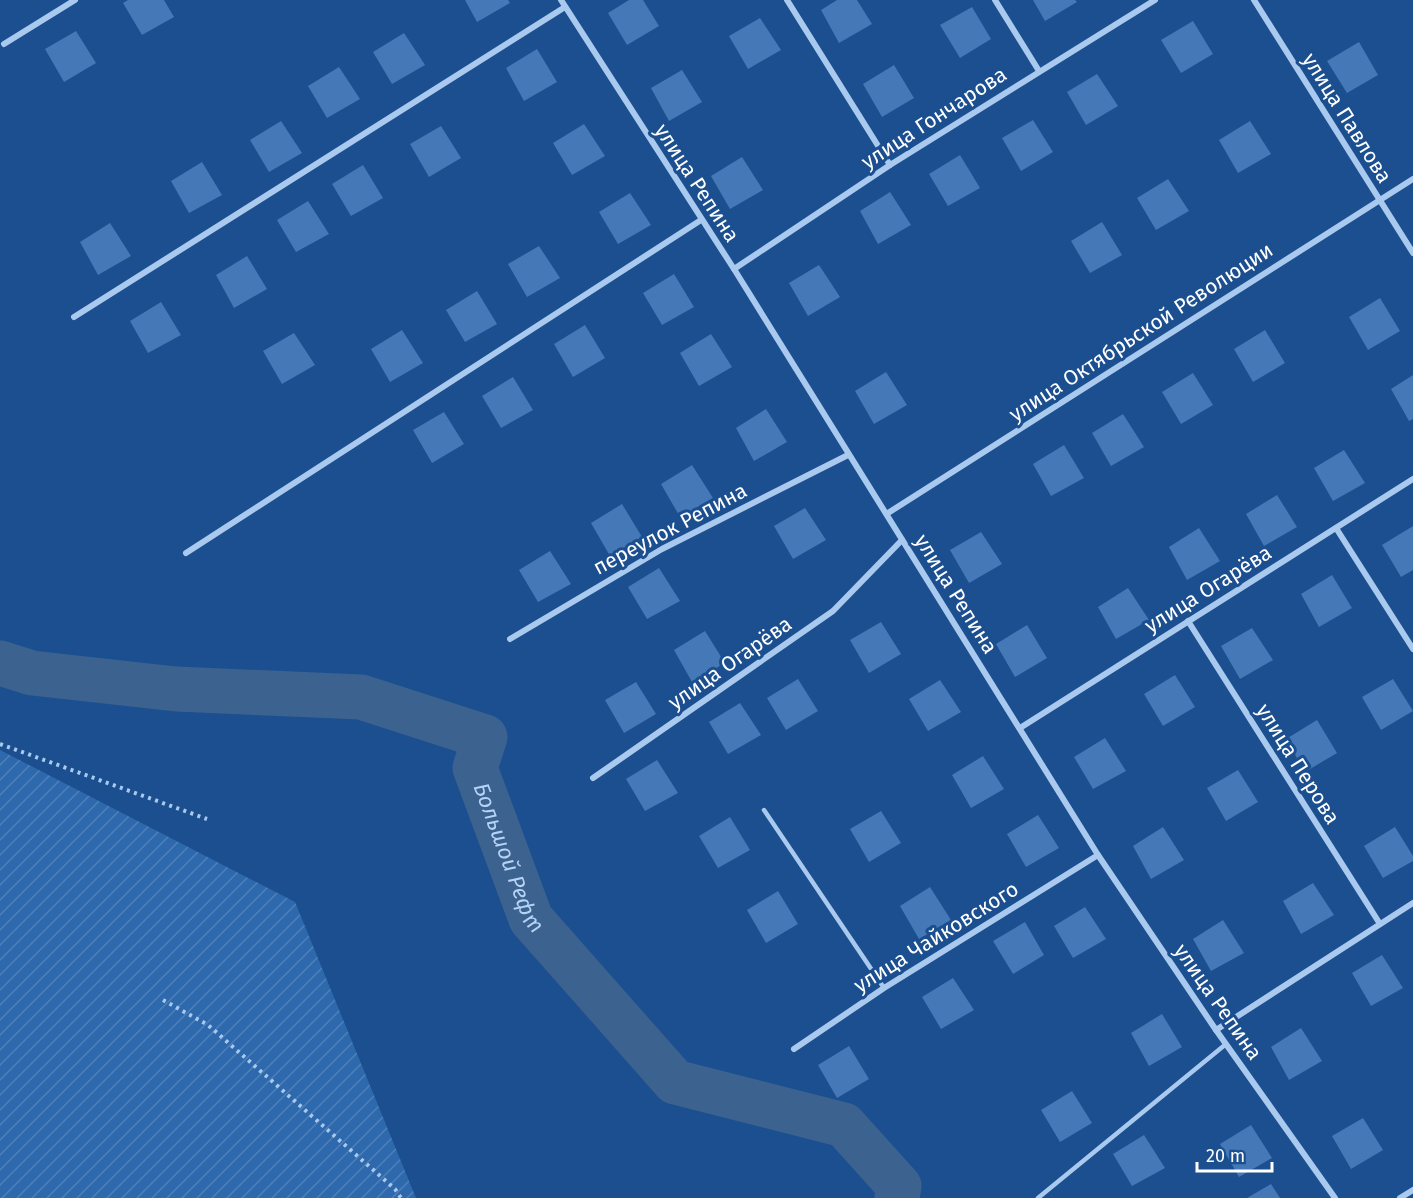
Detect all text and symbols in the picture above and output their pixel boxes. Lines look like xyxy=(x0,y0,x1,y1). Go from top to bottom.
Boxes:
street label: улица Павлова xyxy=(1297,48,1397,188)
street label: улица Гончарова xyxy=(856,61,1012,175)
street label: улица Репина xyxy=(649,119,745,247)
street label: улица Октябрьской Революции xyxy=(1004,237,1278,427)
street label: переулок Репина xyxy=(589,478,751,580)
street label: улица Репина xyxy=(909,529,1003,659)
street label: улица Огарёва xyxy=(1140,540,1276,638)
street label: улица Огарёва xyxy=(663,611,797,715)
street label: улица Перова xyxy=(1251,699,1345,829)
water label: Большой Рефт xyxy=(468,779,550,938)
street label: улица Чайковского xyxy=(849,876,1023,998)
street label: улица Репина xyxy=(1168,939,1268,1065)
scale bar xyxy=(1197,1135,1272,1173)
text: 20 m xyxy=(1206,1145,1245,1167)

